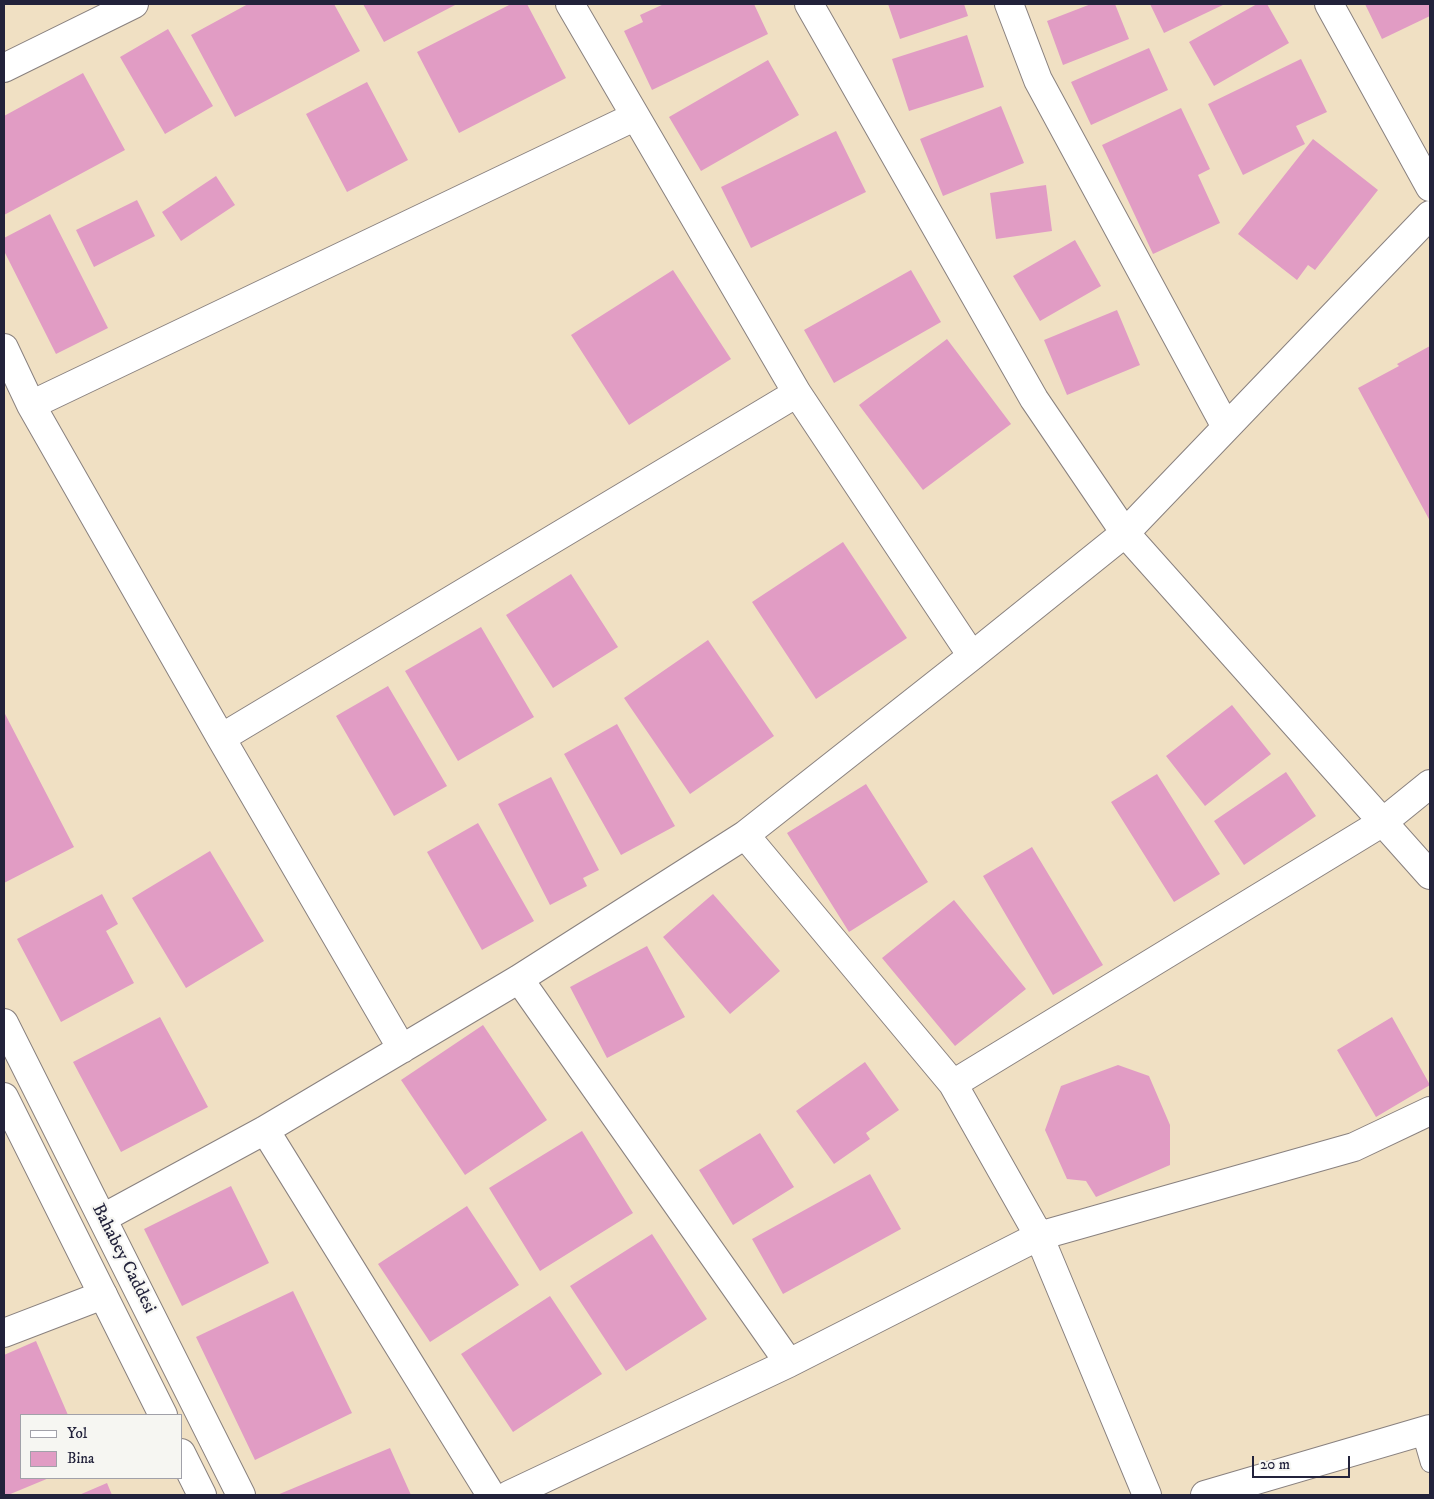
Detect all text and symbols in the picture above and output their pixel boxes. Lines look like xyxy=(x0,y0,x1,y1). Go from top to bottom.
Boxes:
street label: Bahabey Caddesi xyxy=(86,1201,160,1317)
legend xyxy=(20,1414,182,1479)
text: Yol xyxy=(67,1424,87,1443)
scale bar xyxy=(1254,1446,1352,1478)
text: Bina xyxy=(67,1449,95,1468)
text: 20 m xyxy=(1260,1455,1290,1474)

